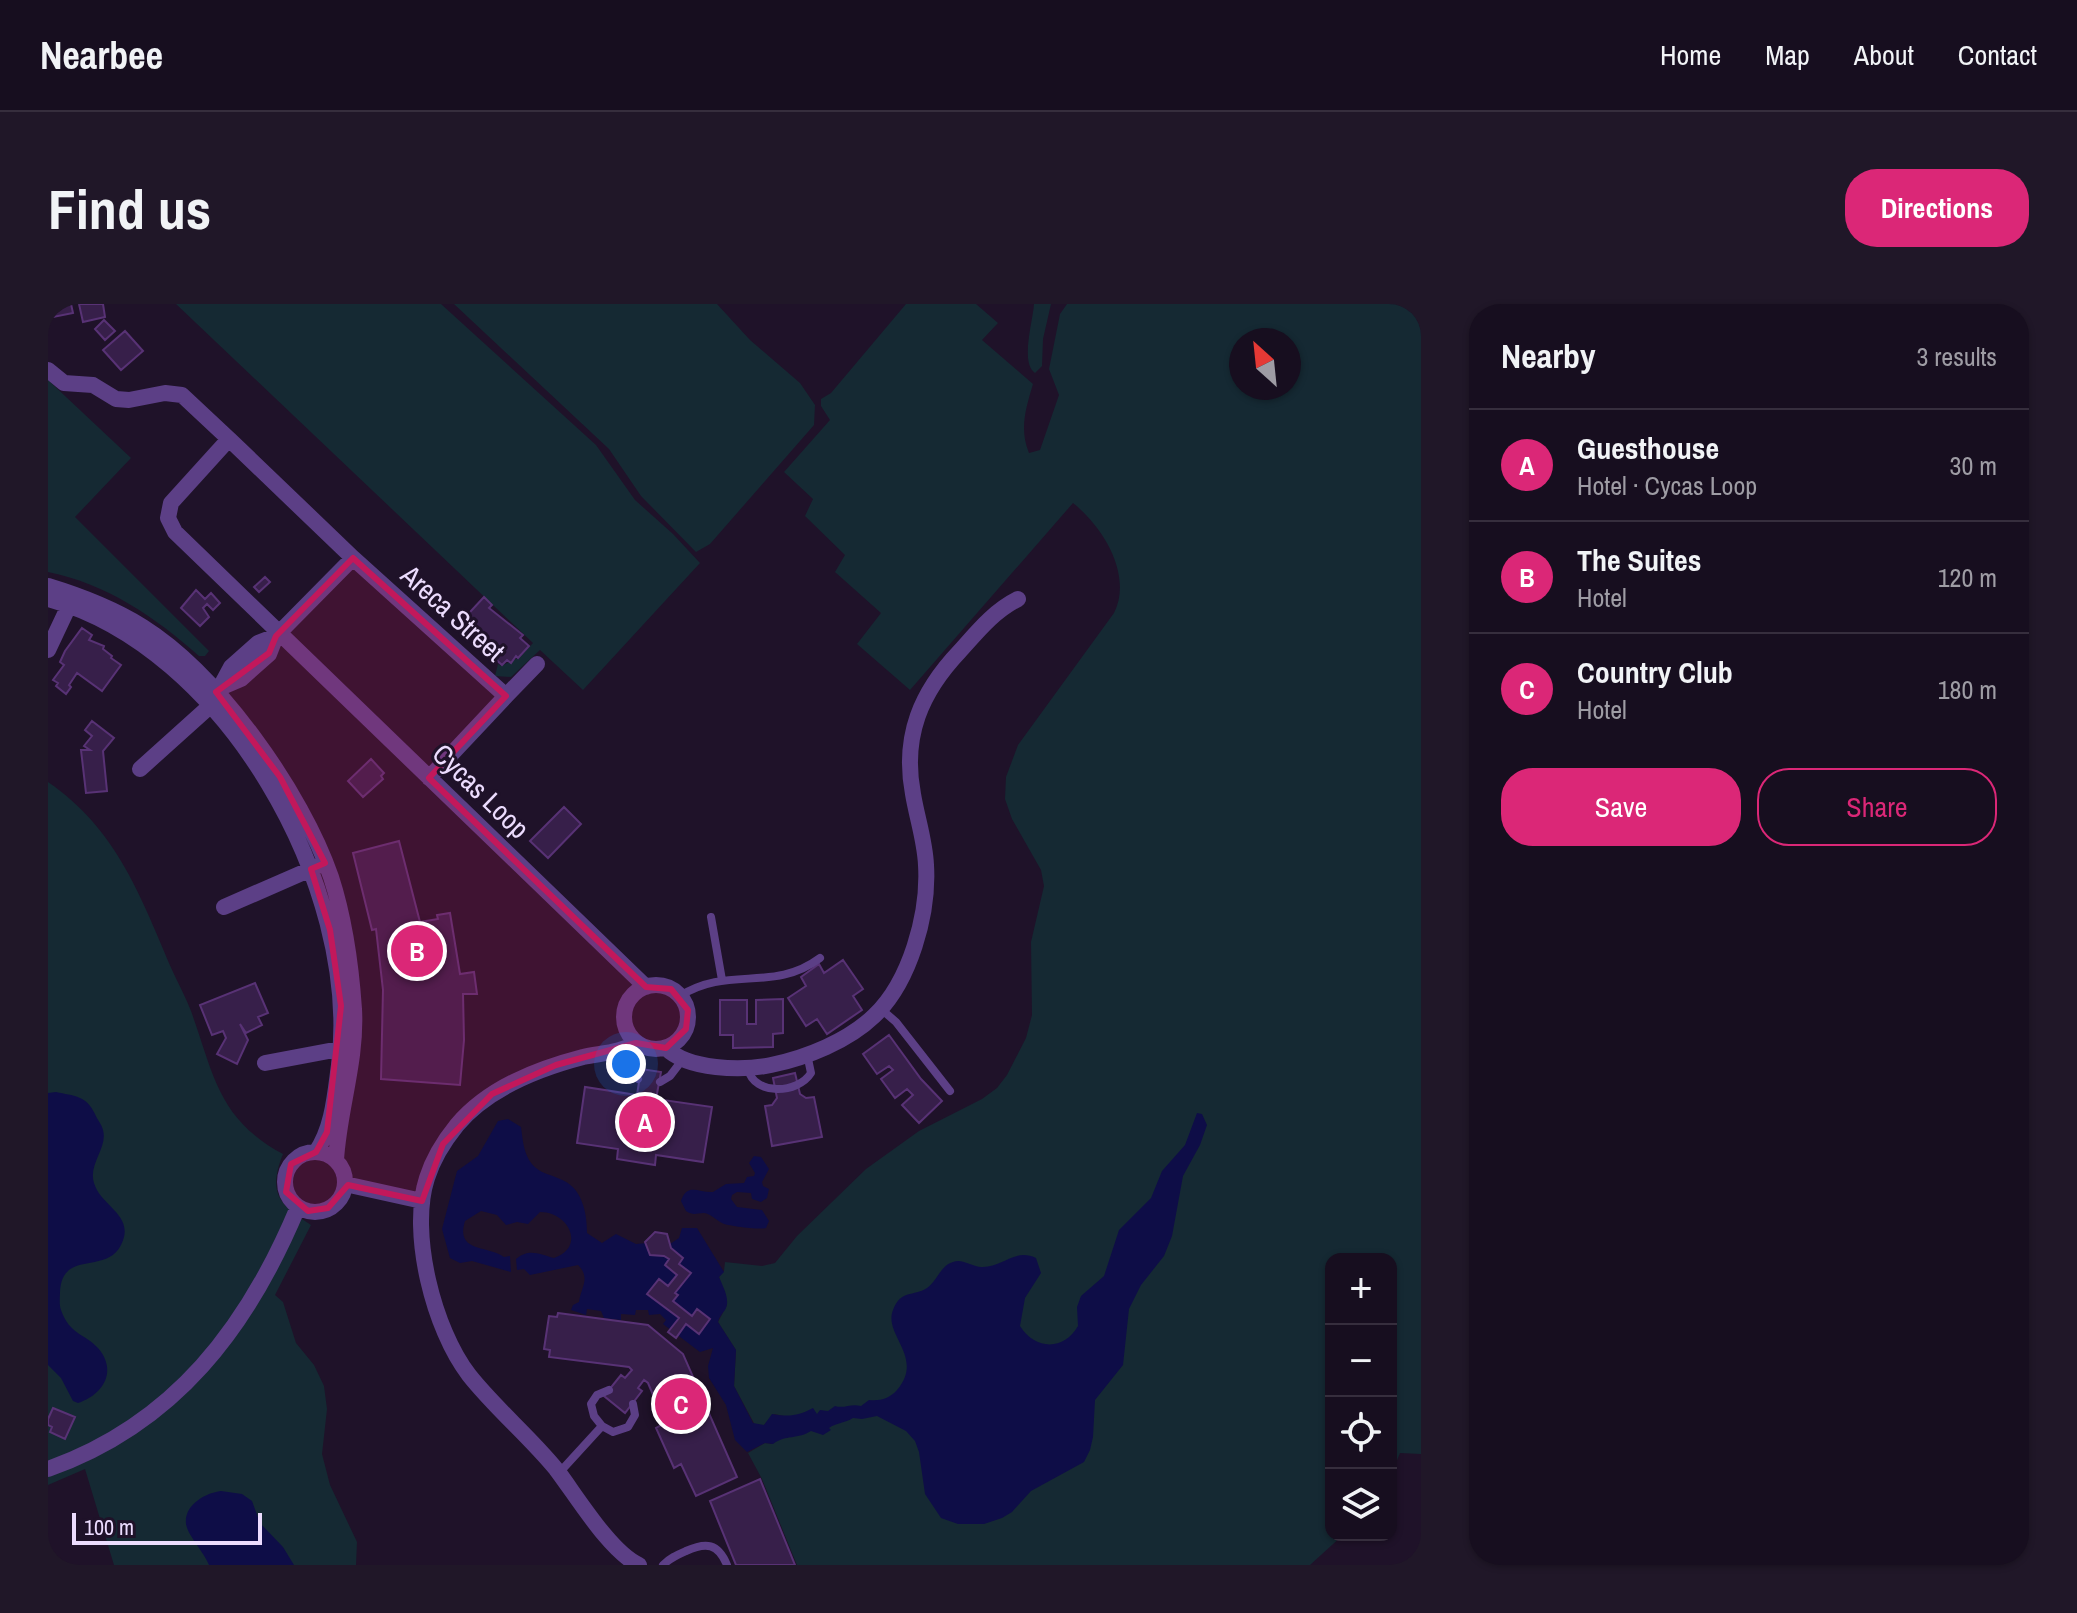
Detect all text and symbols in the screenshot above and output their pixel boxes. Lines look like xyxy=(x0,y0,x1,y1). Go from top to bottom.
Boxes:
text: Nearbee xyxy=(40,30,163,81)
text: Home xyxy=(1660,36,1721,74)
text: Map xyxy=(1765,36,1810,74)
text: About xyxy=(1854,36,1914,74)
text: Contact xyxy=(1958,36,2037,74)
button: Directions xyxy=(1845,169,2029,247)
text: Find us xyxy=(48,171,211,246)
north arrow xyxy=(1229,328,1301,400)
text: Nearby xyxy=(1501,333,1596,379)
text: 3 results xyxy=(1916,339,1997,374)
text: Guesthouse xyxy=(1577,428,1719,468)
text: A xyxy=(1519,448,1535,483)
text: 30 m xyxy=(1950,448,1997,483)
text: Hotel · Cycas Loop xyxy=(1577,468,1757,503)
text: The Suites xyxy=(1577,540,1701,580)
street label: Areca Street xyxy=(392,556,513,670)
text: B xyxy=(1519,560,1535,595)
text: 120 m xyxy=(1938,560,1997,595)
text: Hotel xyxy=(1577,580,1627,615)
text: Country Club xyxy=(1577,652,1733,692)
text: C xyxy=(1519,672,1535,707)
text: 180 m xyxy=(1938,672,1997,707)
text: Hotel xyxy=(1577,692,1627,727)
street label: Cycas Loop xyxy=(424,735,538,847)
button: Save xyxy=(1501,768,1741,846)
button: Share xyxy=(1757,768,1997,846)
pin: B xyxy=(391,921,443,981)
your location xyxy=(606,1044,646,1084)
pin: A xyxy=(619,1092,671,1152)
map controls xyxy=(1325,1253,1397,1541)
button: + xyxy=(1325,1253,1397,1325)
button: − xyxy=(1325,1325,1397,1397)
pin: C xyxy=(655,1374,707,1434)
button: locate xyxy=(1325,1397,1397,1469)
button: layers xyxy=(1325,1469,1397,1541)
scale bar xyxy=(72,1509,262,1545)
text: 100 m xyxy=(84,1512,134,1542)

